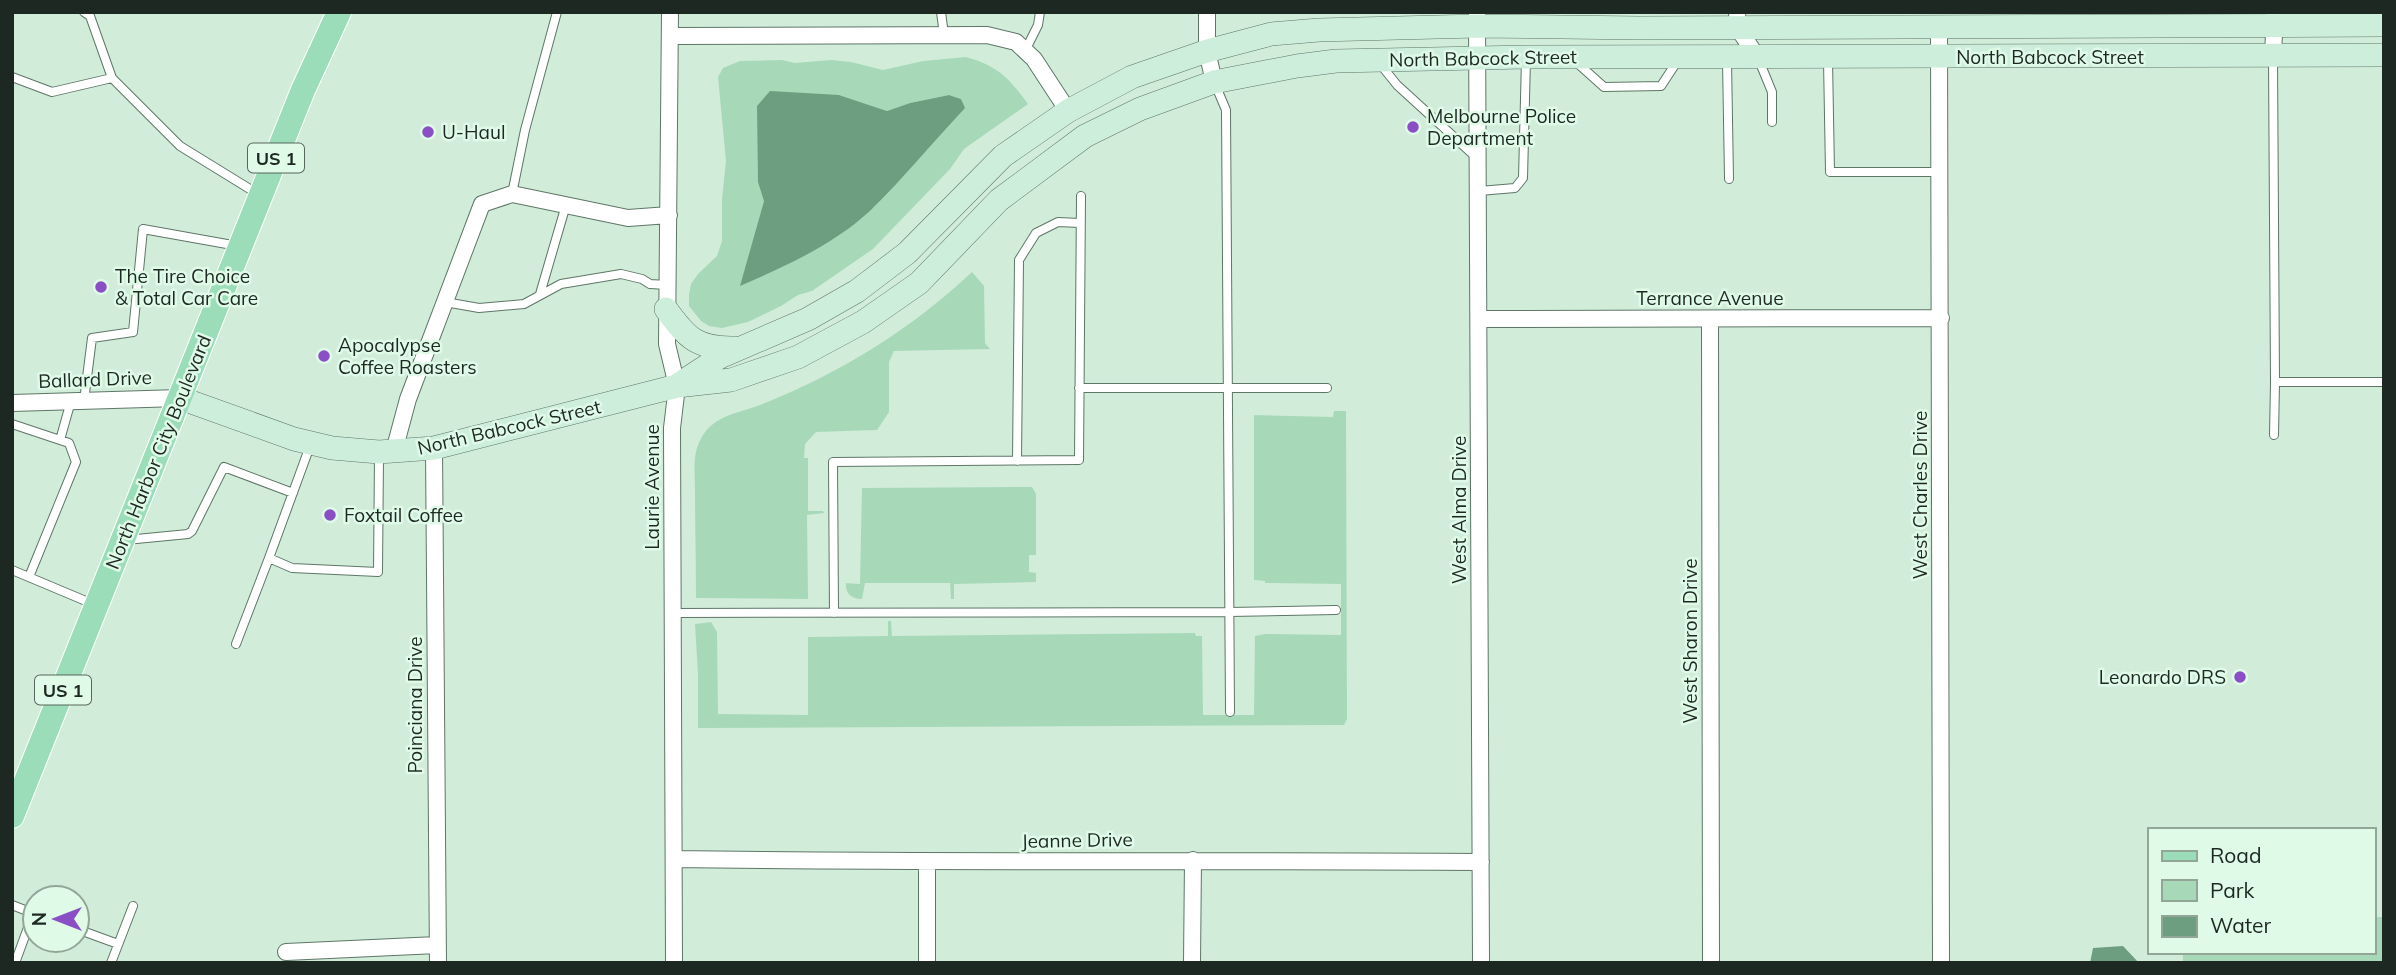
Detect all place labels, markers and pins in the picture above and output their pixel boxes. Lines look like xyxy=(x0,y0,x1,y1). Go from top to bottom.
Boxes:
place label: Melbourne Police Department xyxy=(1427,104,1576,150)
marker: Melbourne Police Department xyxy=(1405,119,1421,135)
place label: U-Haul xyxy=(442,120,505,144)
marker: U-Haul xyxy=(420,124,436,140)
place label: The Tire Choice & Total Car Care xyxy=(115,264,258,310)
marker: The Tire Choice & Total Car Care xyxy=(93,279,109,295)
place label: Apocalypse Coffee Roasters xyxy=(338,333,477,379)
marker: Apocalypse Coffee Roasters xyxy=(316,348,332,364)
place label: Foxtail Coffee xyxy=(344,503,463,527)
marker: Foxtail Coffee xyxy=(322,507,338,523)
place label: Leonardo DRS xyxy=(2099,665,2226,689)
marker: Leonardo DRS xyxy=(2232,669,2248,685)

